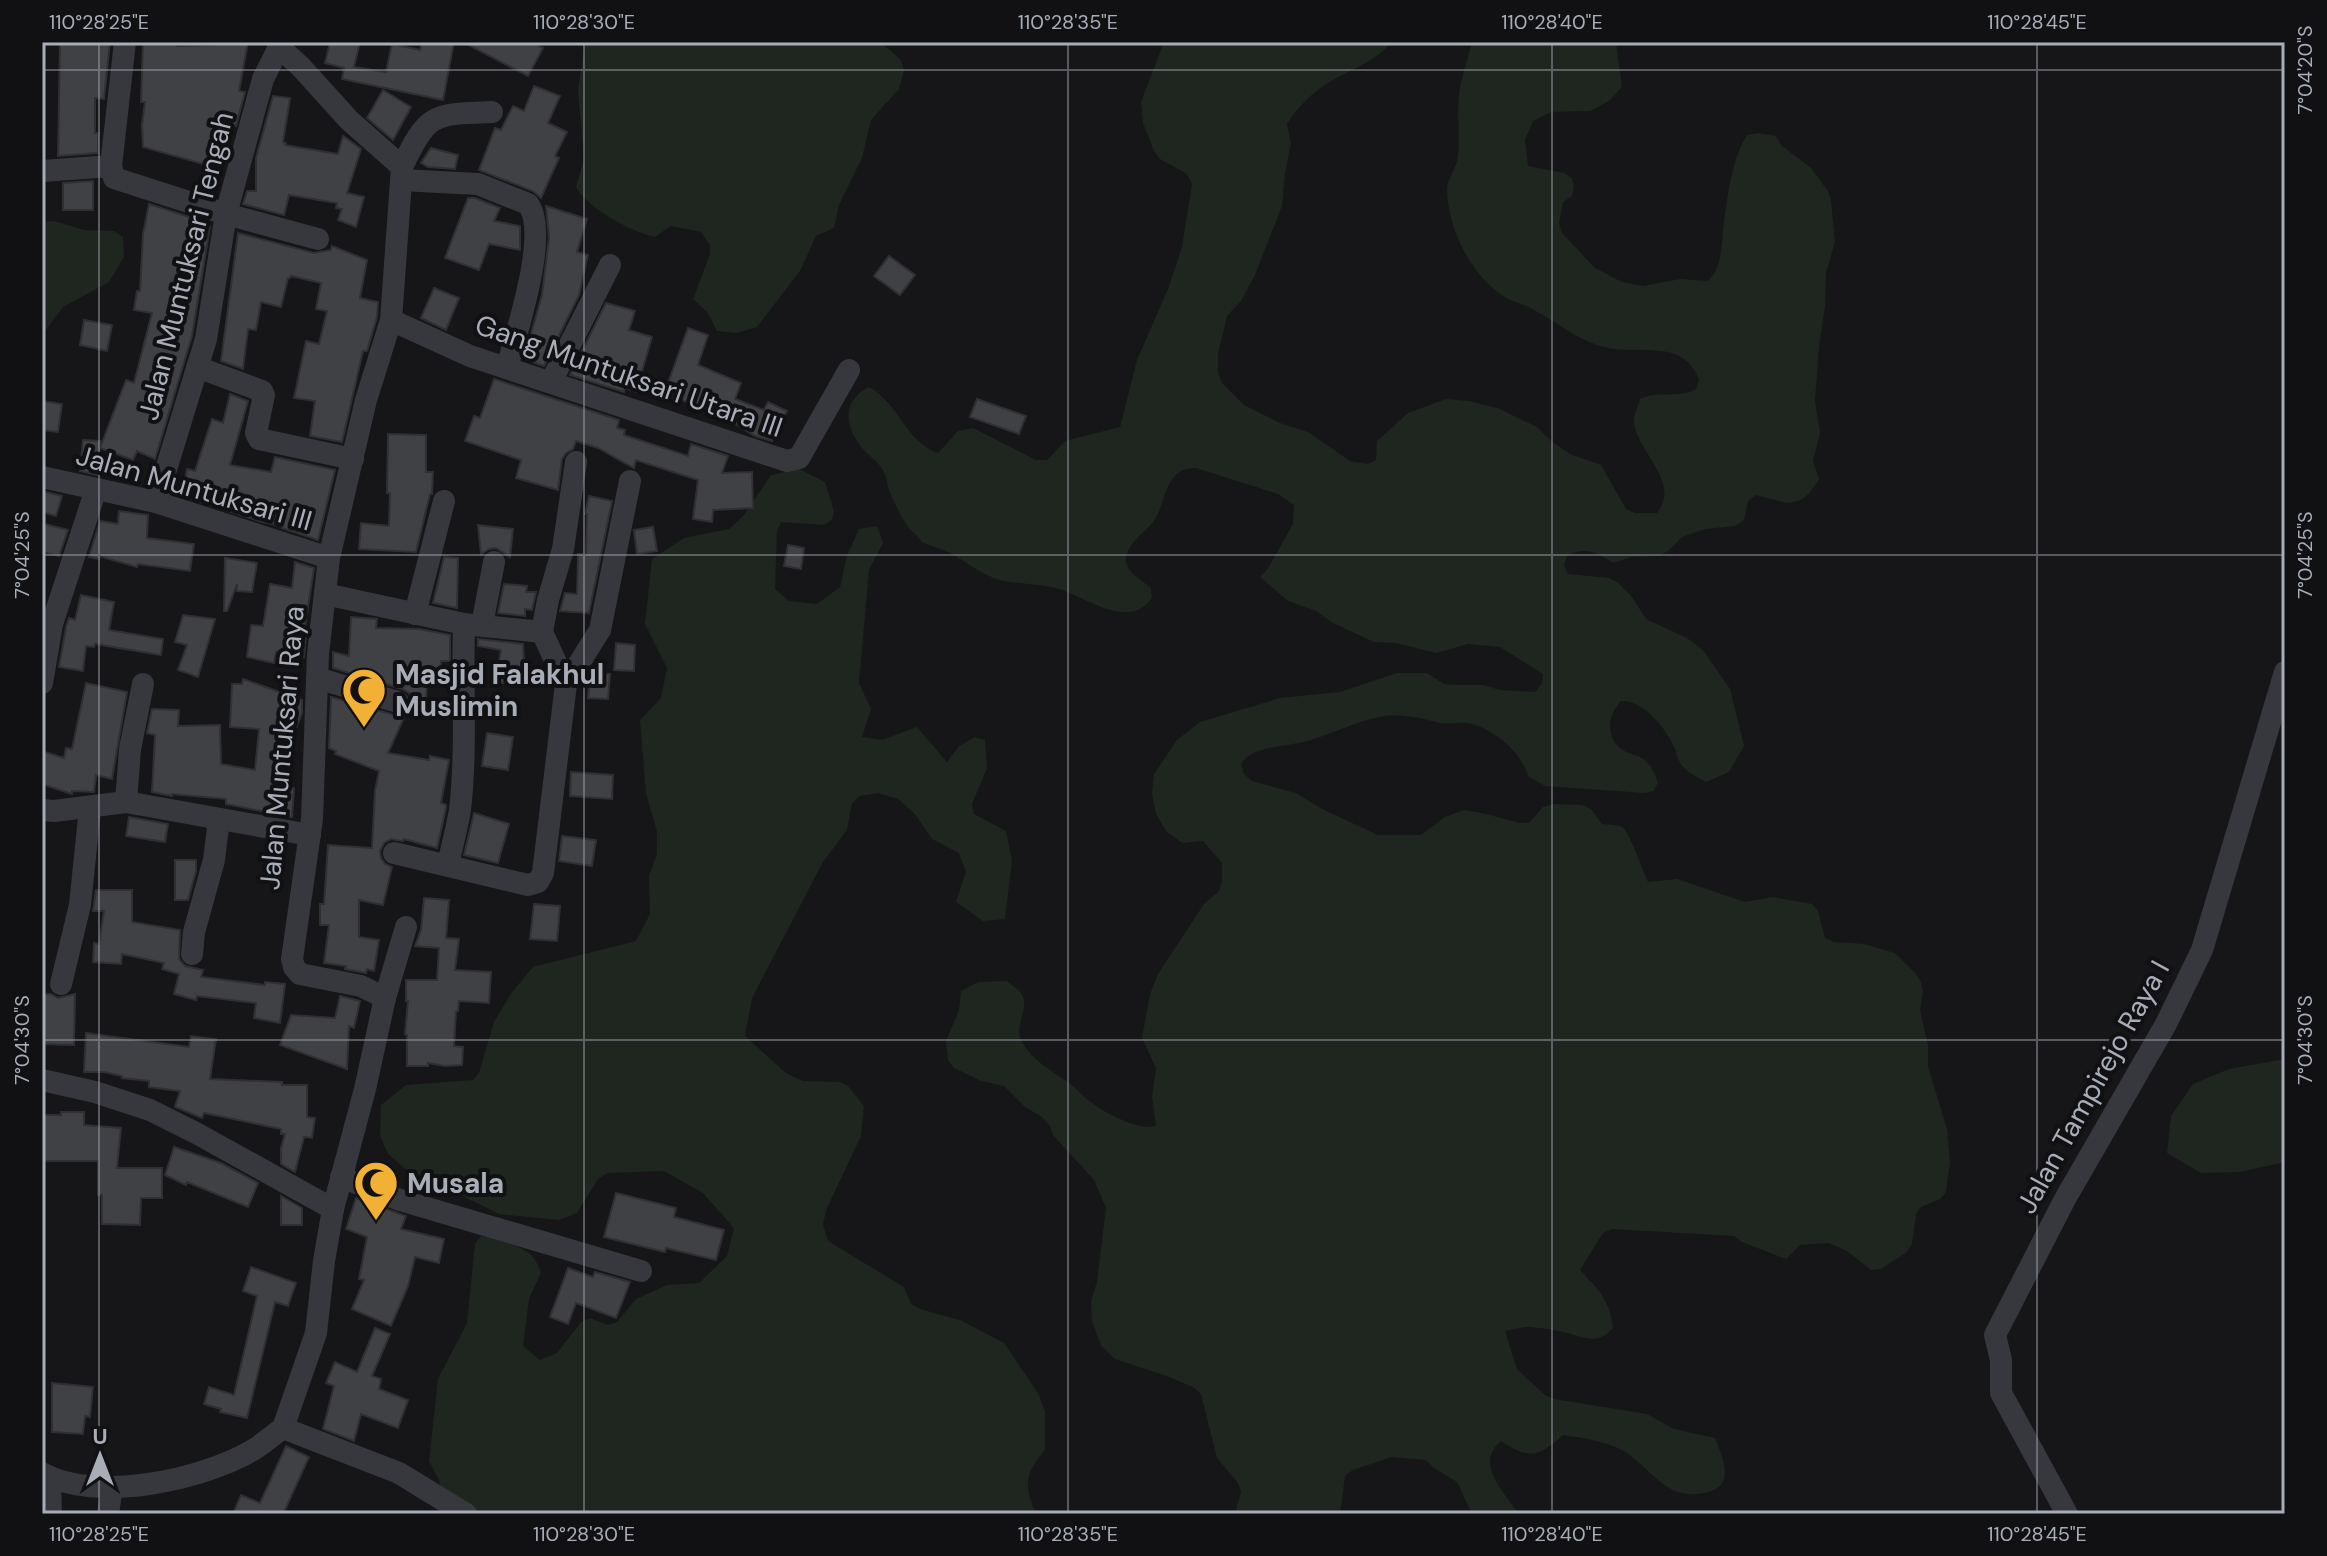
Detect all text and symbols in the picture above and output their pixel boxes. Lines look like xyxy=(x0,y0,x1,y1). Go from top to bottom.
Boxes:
text: 110°28'25"E xyxy=(49,9,149,35)
text: 110°28'30"E xyxy=(533,9,635,35)
text: 110°28'35"E xyxy=(1018,9,1118,35)
text: 110°28'40"E xyxy=(1501,9,1603,35)
text: 110°28'45"E xyxy=(1987,9,2087,35)
text: 7°04'20"S xyxy=(2292,26,2318,114)
street label: Jalan Muntuksari Tengah xyxy=(130,108,242,424)
street label: Gang Muntuksari Utara III xyxy=(470,306,788,446)
street label: Jalan Muntuksari III xyxy=(72,437,316,539)
text: 7°04'25"S xyxy=(9,511,35,599)
text: 7°04'25"S xyxy=(2292,511,2318,599)
street label: Jalan Muntuksari Raya xyxy=(251,604,313,892)
place label: Masjid Falakhul Muslimin xyxy=(395,656,604,725)
mosque icon: Masjid Falakhul Muslimin xyxy=(340,666,388,729)
street label: Jalan Tampirejo Raya I xyxy=(2008,954,2178,1220)
text: 7°04'30"S xyxy=(9,995,35,1085)
text: 7°04'30"S xyxy=(2292,995,2318,1085)
mosque icon: Musala xyxy=(352,1159,400,1222)
place label: Musala xyxy=(407,1165,504,1202)
north arrow xyxy=(60,1416,140,1496)
text: U xyxy=(92,1422,108,1451)
text: 110°28'25"E xyxy=(49,1521,149,1547)
text: 110°28'30"E xyxy=(533,1521,635,1547)
text: 110°28'35"E xyxy=(1018,1521,1118,1547)
text: 110°28'40"E xyxy=(1501,1521,1603,1547)
text: 110°28'45"E xyxy=(1987,1521,2087,1547)

